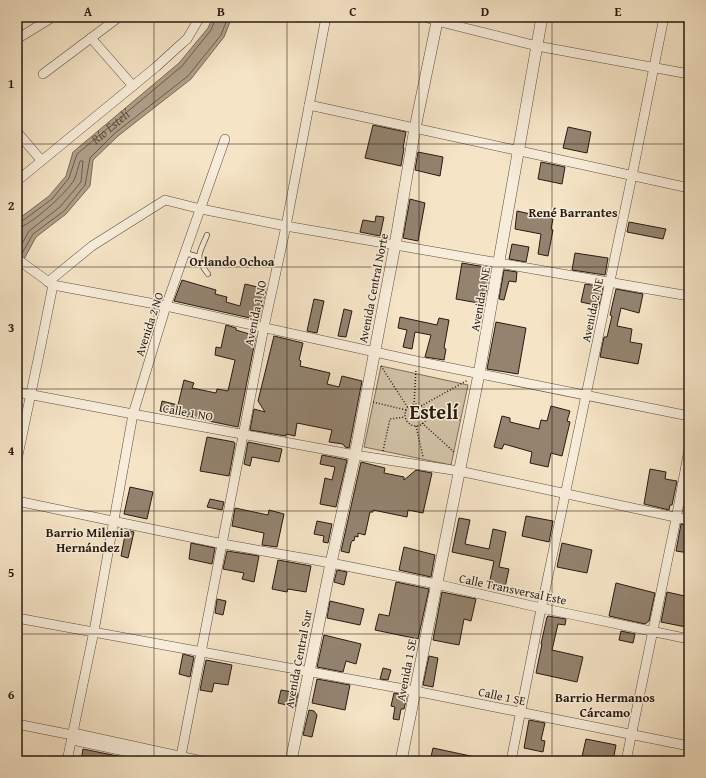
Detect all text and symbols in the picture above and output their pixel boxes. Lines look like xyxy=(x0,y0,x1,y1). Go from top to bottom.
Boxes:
text: A xyxy=(84,2,93,21)
text: B xyxy=(217,2,225,21)
text: C xyxy=(349,2,357,21)
text: D xyxy=(481,2,489,21)
text: E xyxy=(615,2,622,21)
text: 1 xyxy=(8,74,14,93)
water label: Río Estelí xyxy=(86,104,135,149)
text: 2 xyxy=(8,196,15,215)
district label: René Barrantes xyxy=(528,203,618,222)
street label: Avenida Central Norte xyxy=(354,231,392,344)
district label: Orlando Ochoa xyxy=(189,252,275,271)
street label: Avenida 1 NE xyxy=(466,265,494,333)
street label: Avenida 2 NE xyxy=(577,276,607,344)
street label: Avenida 1 NO xyxy=(240,279,270,347)
street label: Avenida 2 NO xyxy=(131,290,167,358)
text: 3 xyxy=(8,318,14,337)
district label: Estelí xyxy=(409,397,459,426)
street label: Calle 1 NO xyxy=(162,399,214,425)
text: 4 xyxy=(8,441,15,460)
district label: Barrio Milenia Hernández xyxy=(46,523,131,557)
text: 5 xyxy=(8,563,15,582)
street label: Calle Transversal Este xyxy=(458,569,569,609)
street label: Avenida Central Sur xyxy=(280,608,316,710)
street label: Avenida 1 SE xyxy=(392,637,420,703)
street label: Calle 1 SE xyxy=(477,683,527,709)
text: 6 xyxy=(8,685,15,704)
district label: Barrio Hermanos Cárcamo xyxy=(555,688,655,722)

